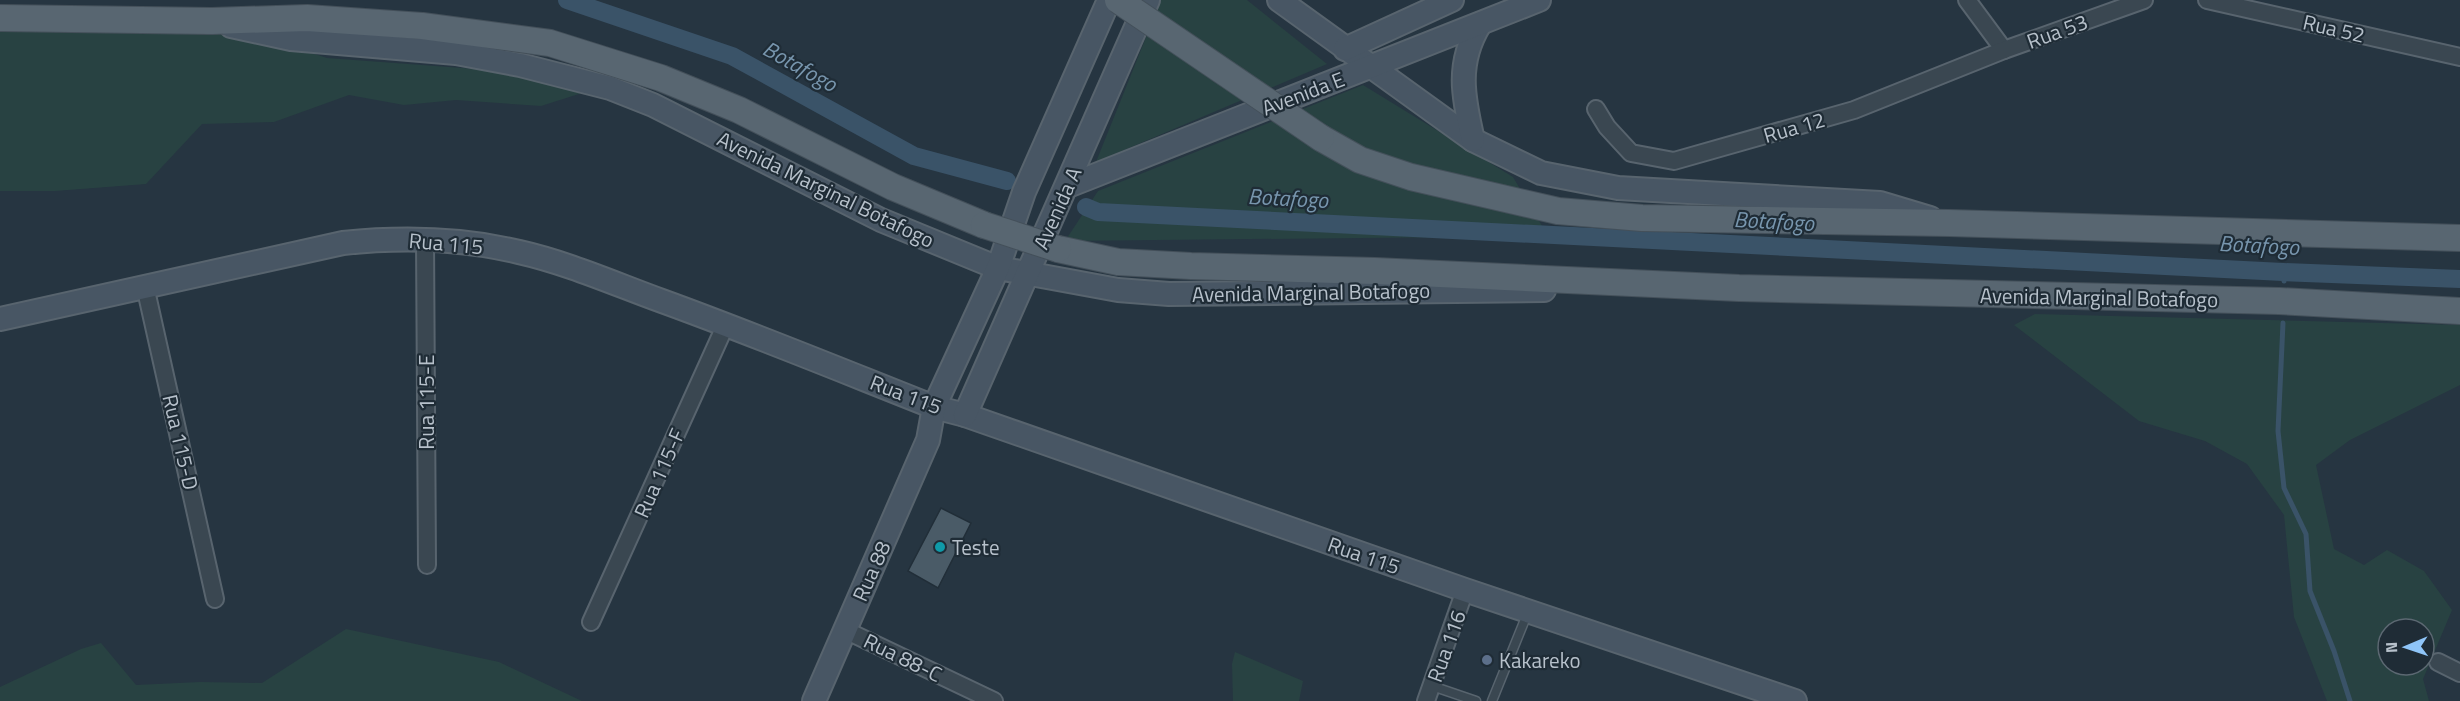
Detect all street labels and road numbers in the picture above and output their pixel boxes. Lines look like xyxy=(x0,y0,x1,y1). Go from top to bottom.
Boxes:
street label: Rua 53 xyxy=(2022,5,2092,57)
street label: Rua 52 xyxy=(2300,5,2368,51)
street label: Avenida E xyxy=(1257,63,1349,123)
street label: Rua 12 xyxy=(1759,103,1829,151)
street label: Avenida Marginal Botafogo xyxy=(712,122,940,256)
street label: Avenida A xyxy=(1025,161,1090,254)
street label: Rua 115 xyxy=(408,224,484,262)
street label: Avenida Marginal Botafogo xyxy=(1192,274,1430,310)
street label: Avenida Marginal Botafogo xyxy=(1980,279,2218,315)
street label: Rua 115-E xyxy=(410,354,442,450)
street label: Rua 115 xyxy=(866,366,946,422)
street label: Rua 115-D xyxy=(154,391,208,493)
street label: Rua 115-F xyxy=(625,423,693,523)
street label: Rua 115 xyxy=(1324,528,1404,582)
street label: Rua 88 xyxy=(844,536,898,606)
street label: Rua 116 xyxy=(1418,606,1474,686)
street label: Rua 88-C xyxy=(859,624,947,690)

